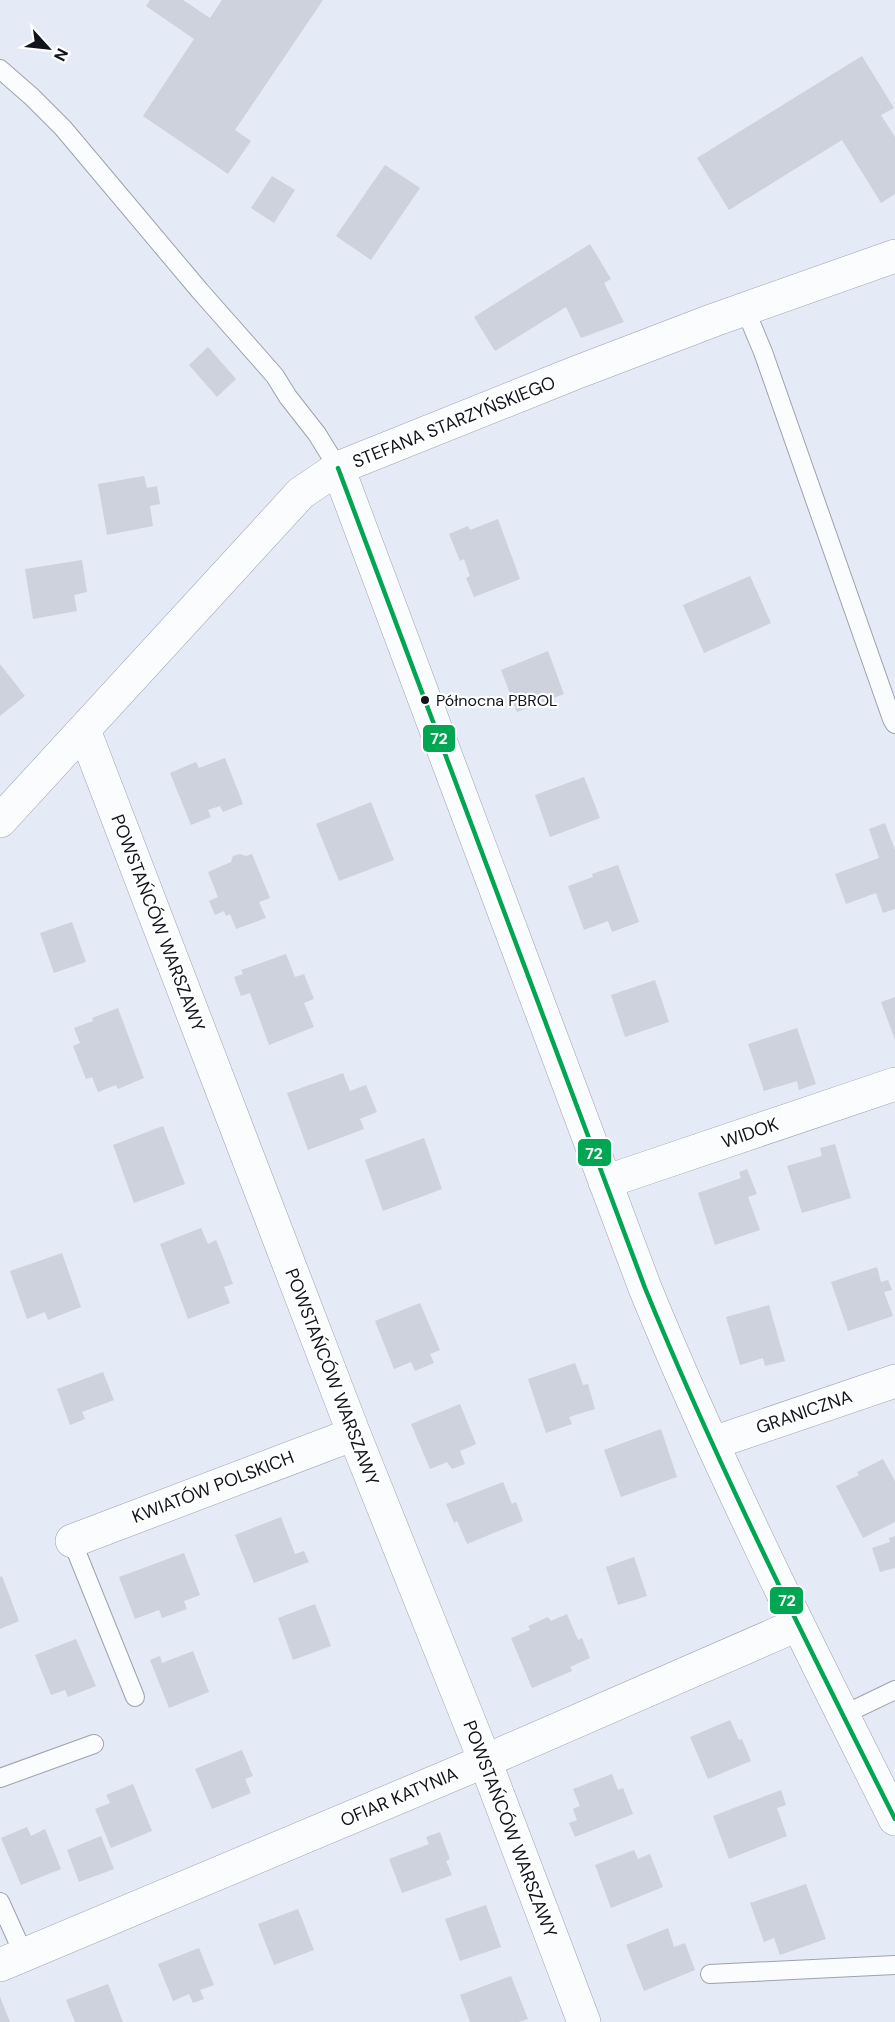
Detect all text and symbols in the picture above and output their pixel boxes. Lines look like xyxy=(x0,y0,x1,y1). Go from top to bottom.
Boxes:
north arrow xyxy=(18,18,78,78)
text: N xyxy=(49,45,73,65)
street label: STEFANA STARZYŃSKIEGO xyxy=(349,370,559,474)
place label: Północna PBROL xyxy=(436,690,558,711)
marker: Północna PBROL xyxy=(419,694,431,706)
line badge: 72 xyxy=(422,724,456,753)
text: 72 xyxy=(430,728,448,749)
street label: POWSTAŃCÓW WARSZAWY xyxy=(106,811,211,1035)
street label: WIDOK xyxy=(718,1112,782,1154)
line badge: 72 xyxy=(577,1138,612,1167)
text: 72 xyxy=(585,1143,603,1164)
street label: POWSTAŃCÓW WARSZAWY xyxy=(280,1265,385,1489)
street label: GRANICZNA xyxy=(753,1384,855,1440)
street label: KWIATÓW POLSKICH xyxy=(129,1445,297,1529)
line badge: 72 xyxy=(769,1586,804,1615)
text: 72 xyxy=(778,1590,796,1611)
street label: POWSTAŃCÓW WARSZAWY xyxy=(458,1717,563,1941)
street label: OFIAR KATYNIA xyxy=(337,1761,461,1833)

